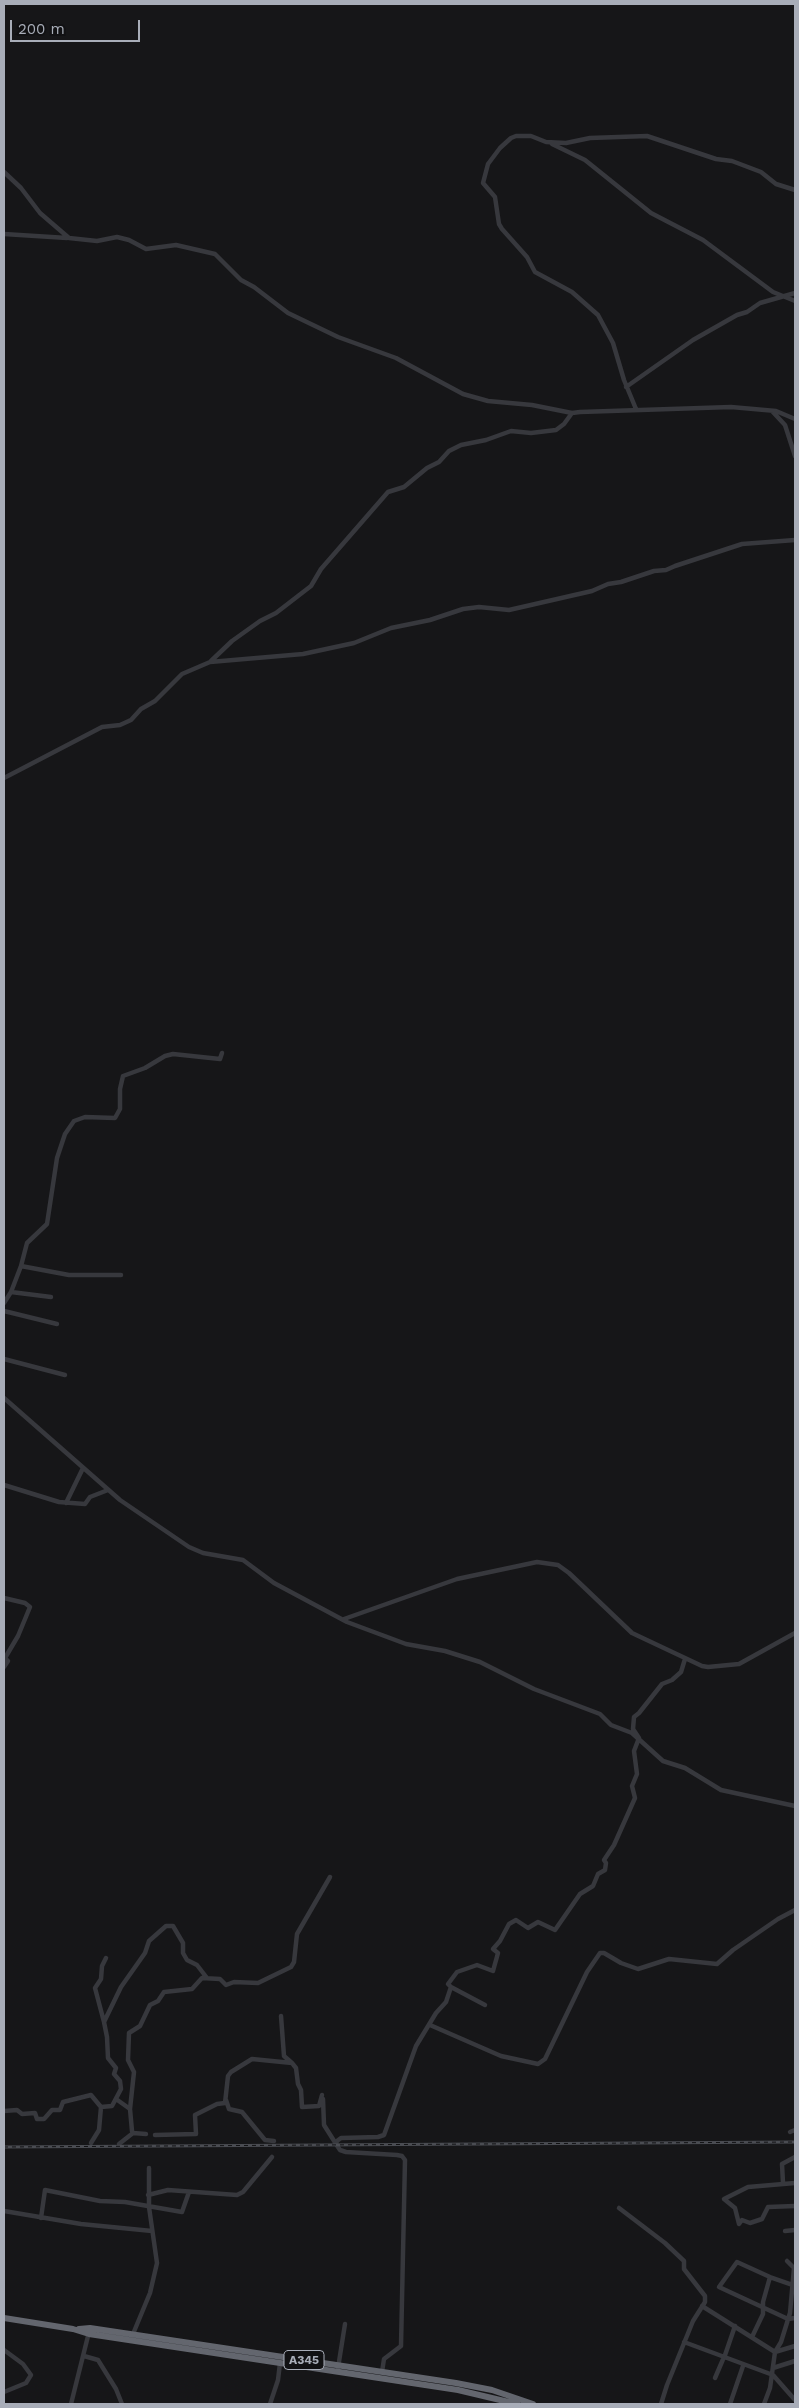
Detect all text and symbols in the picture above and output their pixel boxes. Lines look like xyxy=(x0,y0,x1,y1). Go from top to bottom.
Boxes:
scale bar xyxy=(12,10,142,42)
text: 200 m xyxy=(18,20,65,38)
road number: A345 xyxy=(284,2350,324,2370)

